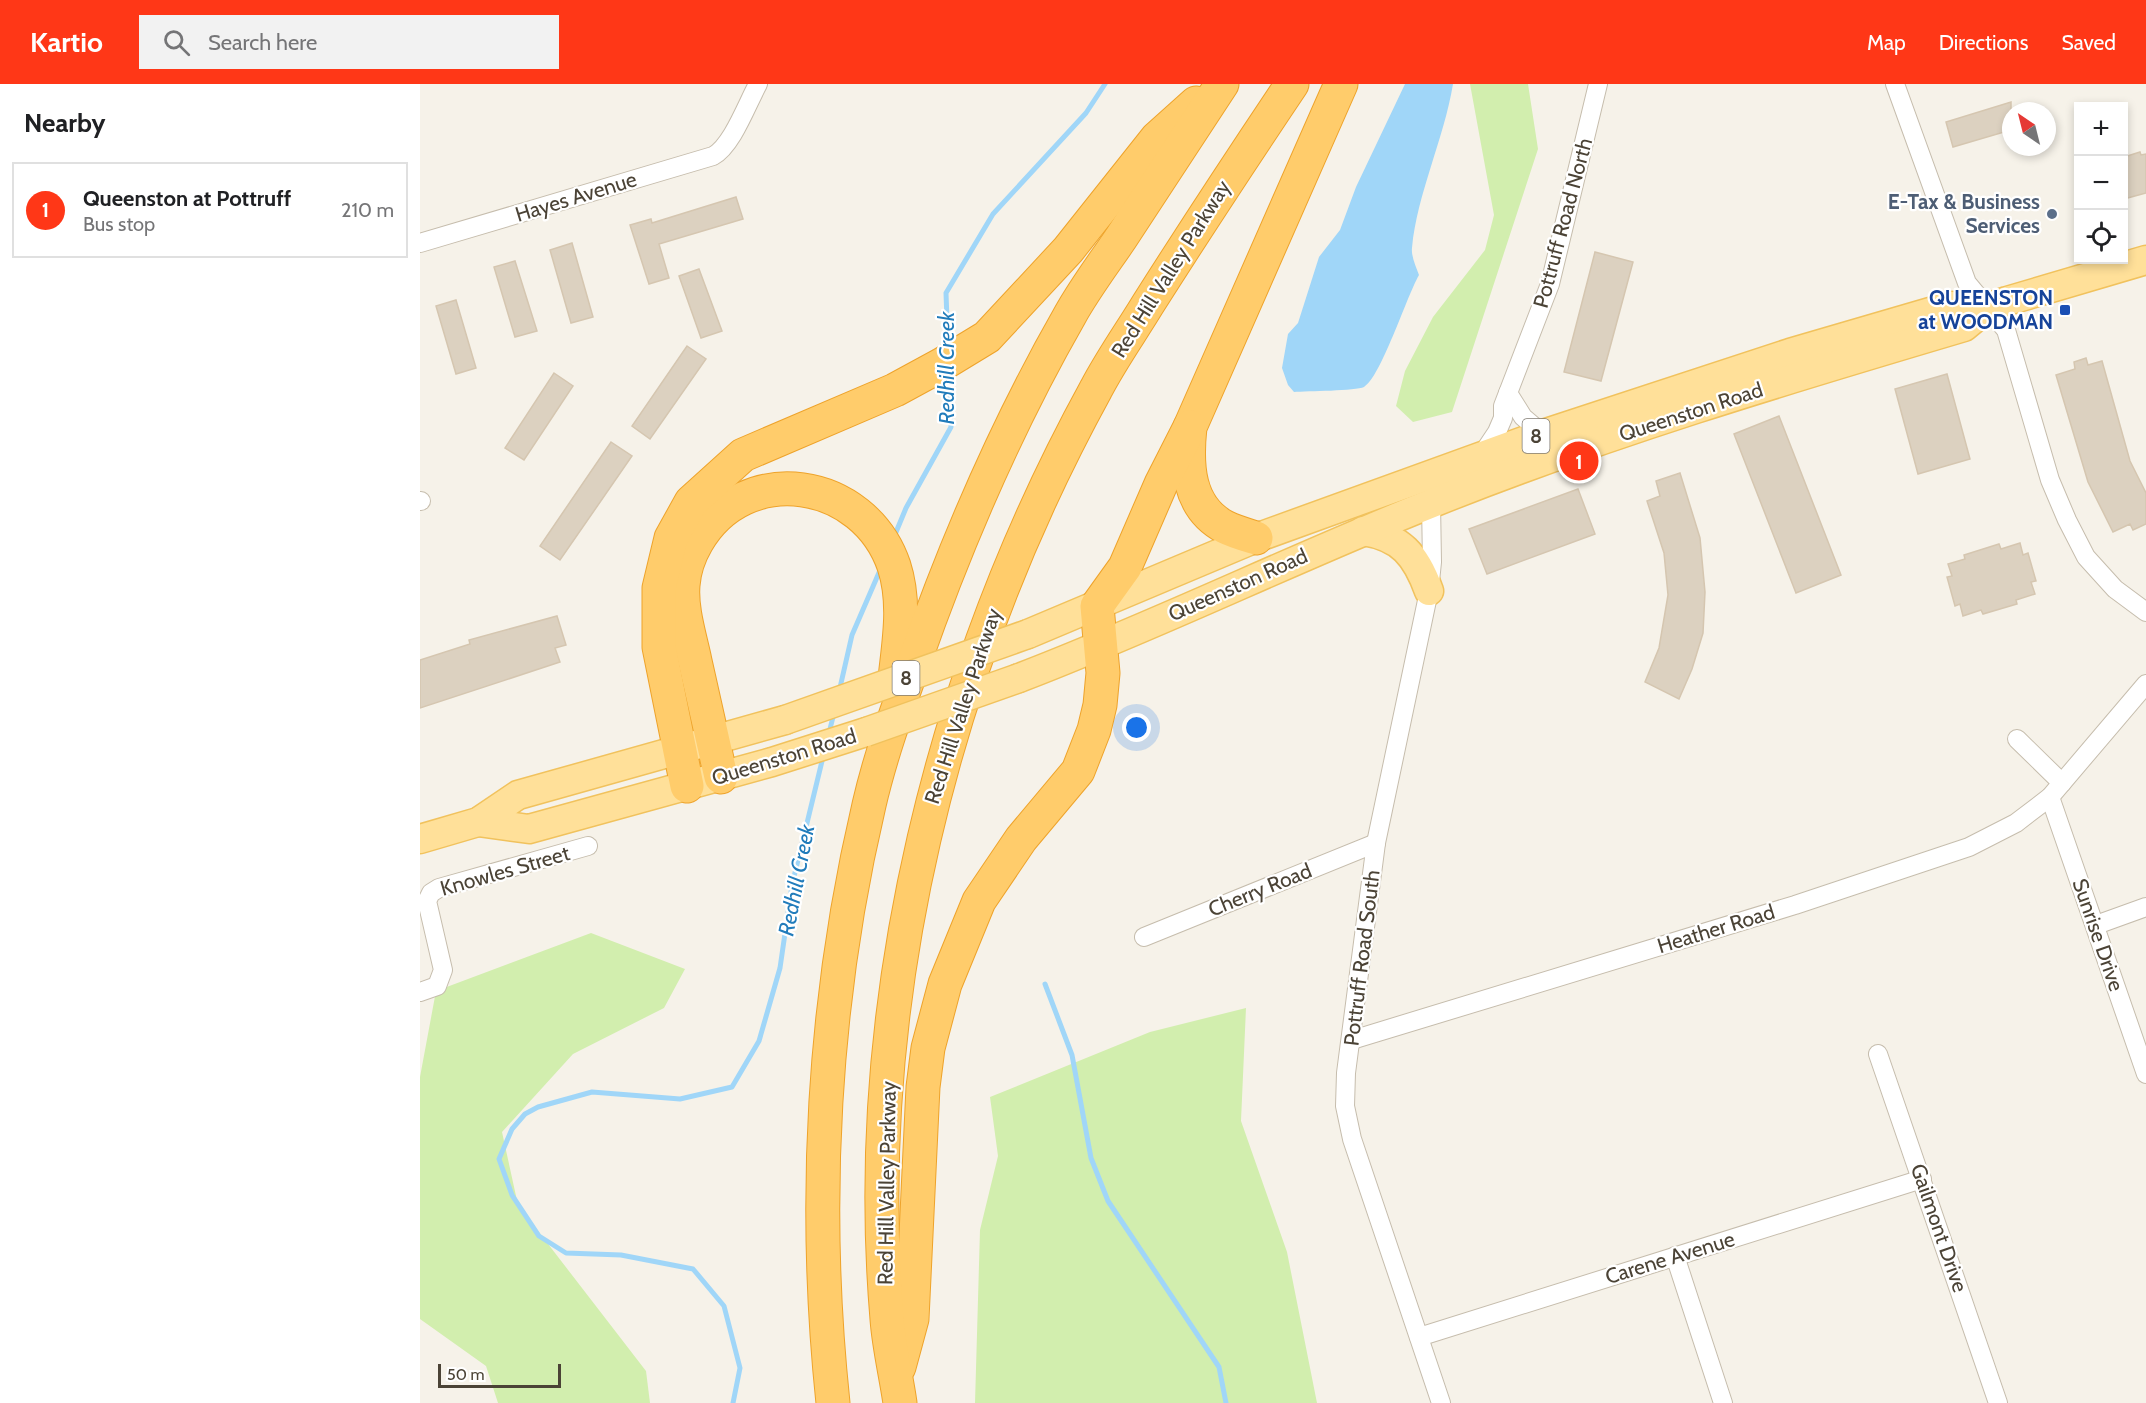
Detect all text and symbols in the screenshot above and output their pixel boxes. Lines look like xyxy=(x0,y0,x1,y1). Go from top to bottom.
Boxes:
search box xyxy=(139,15,559,69)
text: Kartio xyxy=(30,25,103,59)
icon: search xyxy=(160,26,193,59)
text: Search here xyxy=(208,29,317,56)
text: Map xyxy=(1867,30,1906,55)
text: Directions xyxy=(1939,30,2028,55)
text: Saved xyxy=(2061,30,2116,55)
north arrow xyxy=(2002,102,2056,156)
map controls xyxy=(2074,102,2128,264)
button: + xyxy=(2074,102,2128,156)
text: Nearby xyxy=(24,107,105,139)
street label: Pottruff Road North xyxy=(1528,135,1597,311)
button: − xyxy=(2074,156,2128,210)
street label: Hayes Avenue xyxy=(512,166,640,227)
street label: Red Hill Valley Parkway xyxy=(1106,175,1235,362)
text: Queenston at Pottruff xyxy=(83,185,291,212)
place label: E-Tax & Business Services xyxy=(1888,189,2040,238)
text: 1 xyxy=(42,198,49,222)
text: 210 m xyxy=(341,198,394,222)
marker: E-Tax & Business Services xyxy=(2045,207,2059,221)
button: locate xyxy=(2074,210,2128,264)
text: Bus stop xyxy=(83,212,155,236)
place label: QUEENSTON at WOODMAN xyxy=(1918,285,2053,334)
marker: QUEENSTON at WOODMAN xyxy=(2058,303,2072,317)
water label: Redhill Creek xyxy=(933,311,960,424)
street label: Queenston Road xyxy=(1616,377,1766,447)
road number: 8 xyxy=(1522,419,1550,453)
pin: 1 xyxy=(1560,438,1598,484)
street label: Queenston Road xyxy=(1164,543,1311,626)
street label: Red Hill Valley Parkway xyxy=(919,605,1006,807)
road number: 8 xyxy=(892,661,920,695)
your location xyxy=(1122,713,1151,742)
street label: Queenston Road xyxy=(709,723,859,790)
water label: Redhill Creek xyxy=(772,822,821,938)
street label: Knowles Street xyxy=(437,840,572,901)
street label: Cherry Road xyxy=(1204,857,1315,922)
street label: Pottruff Road South xyxy=(1338,869,1385,1047)
street label: Sunrise Drive xyxy=(2068,875,2129,995)
street label: Heather Road xyxy=(1654,899,1777,958)
street label: Red Hill Valley Parkway xyxy=(872,1080,901,1285)
street label: Gailmont Drive xyxy=(1906,1160,1973,1296)
street label: Carene Avenue xyxy=(1602,1226,1738,1289)
scale bar xyxy=(438,1361,561,1388)
text: 50 m xyxy=(447,1365,484,1384)

